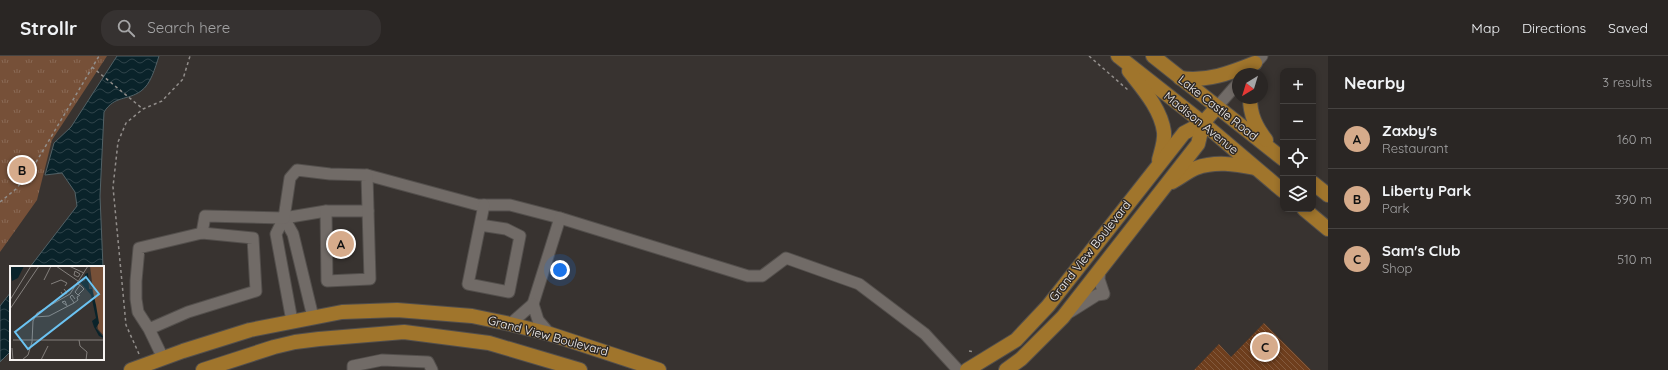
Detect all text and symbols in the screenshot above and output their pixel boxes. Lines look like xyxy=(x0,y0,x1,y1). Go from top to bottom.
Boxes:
search box xyxy=(101,10,381,46)
text: Strollr xyxy=(20,16,77,40)
icon: search xyxy=(115,17,137,39)
text: Search here xyxy=(147,18,230,37)
text: Map xyxy=(1471,19,1500,37)
text: Directions xyxy=(1522,19,1586,37)
text: Saved xyxy=(1608,19,1648,37)
north arrow xyxy=(1232,68,1268,104)
map controls xyxy=(1280,68,1316,212)
button: + xyxy=(1280,68,1316,104)
street label: Lake Castle Road xyxy=(1175,72,1261,143)
text: Nearby xyxy=(1344,72,1405,93)
text: 3 results xyxy=(1602,74,1652,90)
street label: Madison Avenue xyxy=(1161,88,1242,157)
button: − xyxy=(1280,104,1316,140)
text: Zaxby's xyxy=(1382,121,1437,140)
text: A xyxy=(1353,131,1361,147)
text: 160 m xyxy=(1617,131,1652,147)
button: locate xyxy=(1280,140,1316,176)
text: Restaurant xyxy=(1382,140,1448,156)
pin: B xyxy=(9,155,35,185)
button: layers xyxy=(1280,176,1316,212)
text: Liberty Park xyxy=(1382,181,1471,200)
text: B xyxy=(1353,191,1361,207)
text: 390 m xyxy=(1615,191,1652,207)
street label: Grand View Boulevard xyxy=(1046,197,1134,304)
text: Park xyxy=(1382,200,1410,216)
pin: A xyxy=(328,229,354,259)
text: Sam's Club xyxy=(1382,241,1460,260)
text: C xyxy=(1353,251,1361,267)
text: 510 m xyxy=(1617,251,1652,267)
your location xyxy=(550,260,570,280)
text: Shop xyxy=(1382,260,1412,276)
inset map xyxy=(10,266,104,360)
street label: Grand View Boulevard xyxy=(486,312,610,359)
pin: C xyxy=(1252,332,1278,362)

